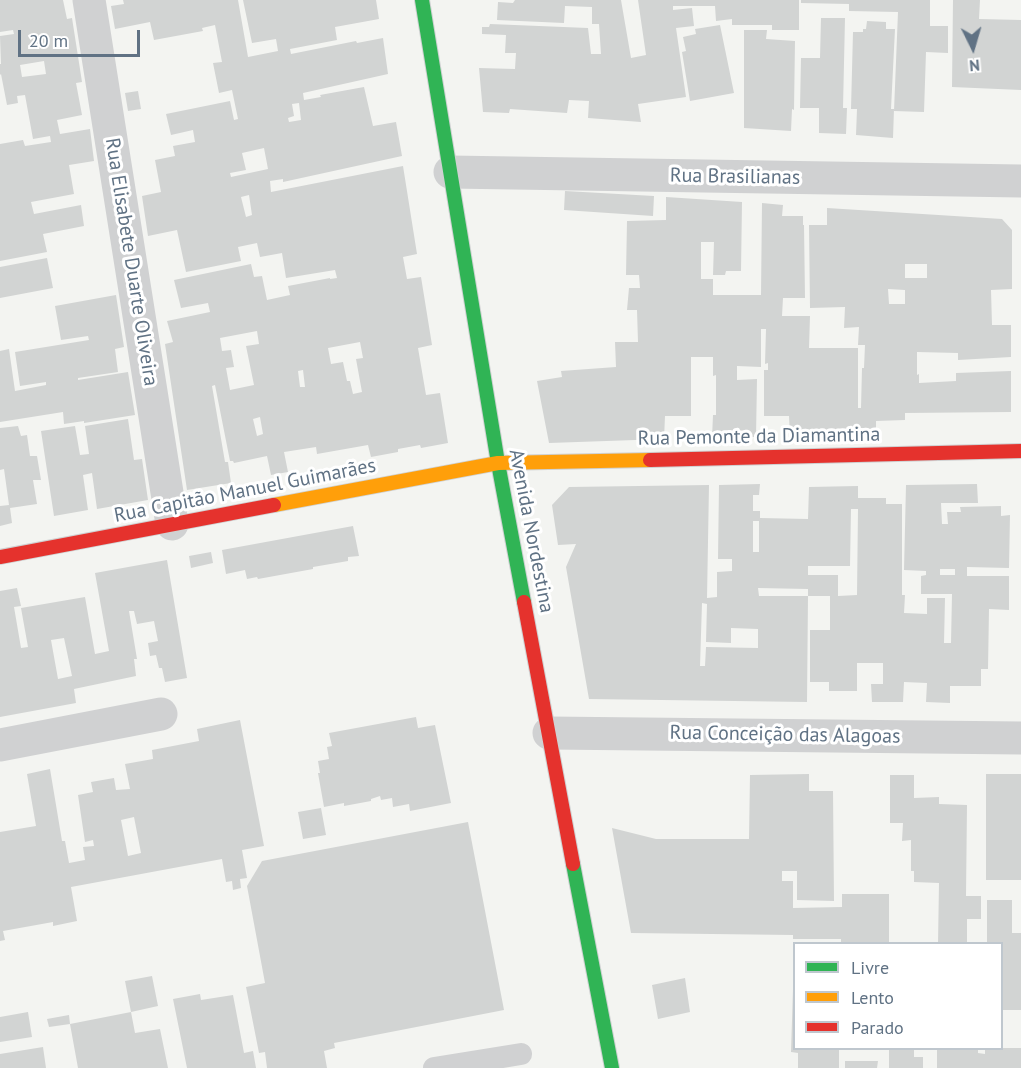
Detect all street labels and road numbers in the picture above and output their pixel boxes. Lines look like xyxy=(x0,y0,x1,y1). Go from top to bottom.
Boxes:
street label: Rua Elisabete Duarte Oliveira xyxy=(100,136,162,388)
street label: Rua Brasilianas xyxy=(670,164,800,190)
street label: Rua Pemonte da Diamantina xyxy=(637,423,881,451)
street label: Avenida Nordestina xyxy=(503,447,559,615)
street label: Rua Capitão Manuel Guimarães xyxy=(112,454,378,528)
street label: Rua Conceição das Alagoas xyxy=(669,721,901,749)

